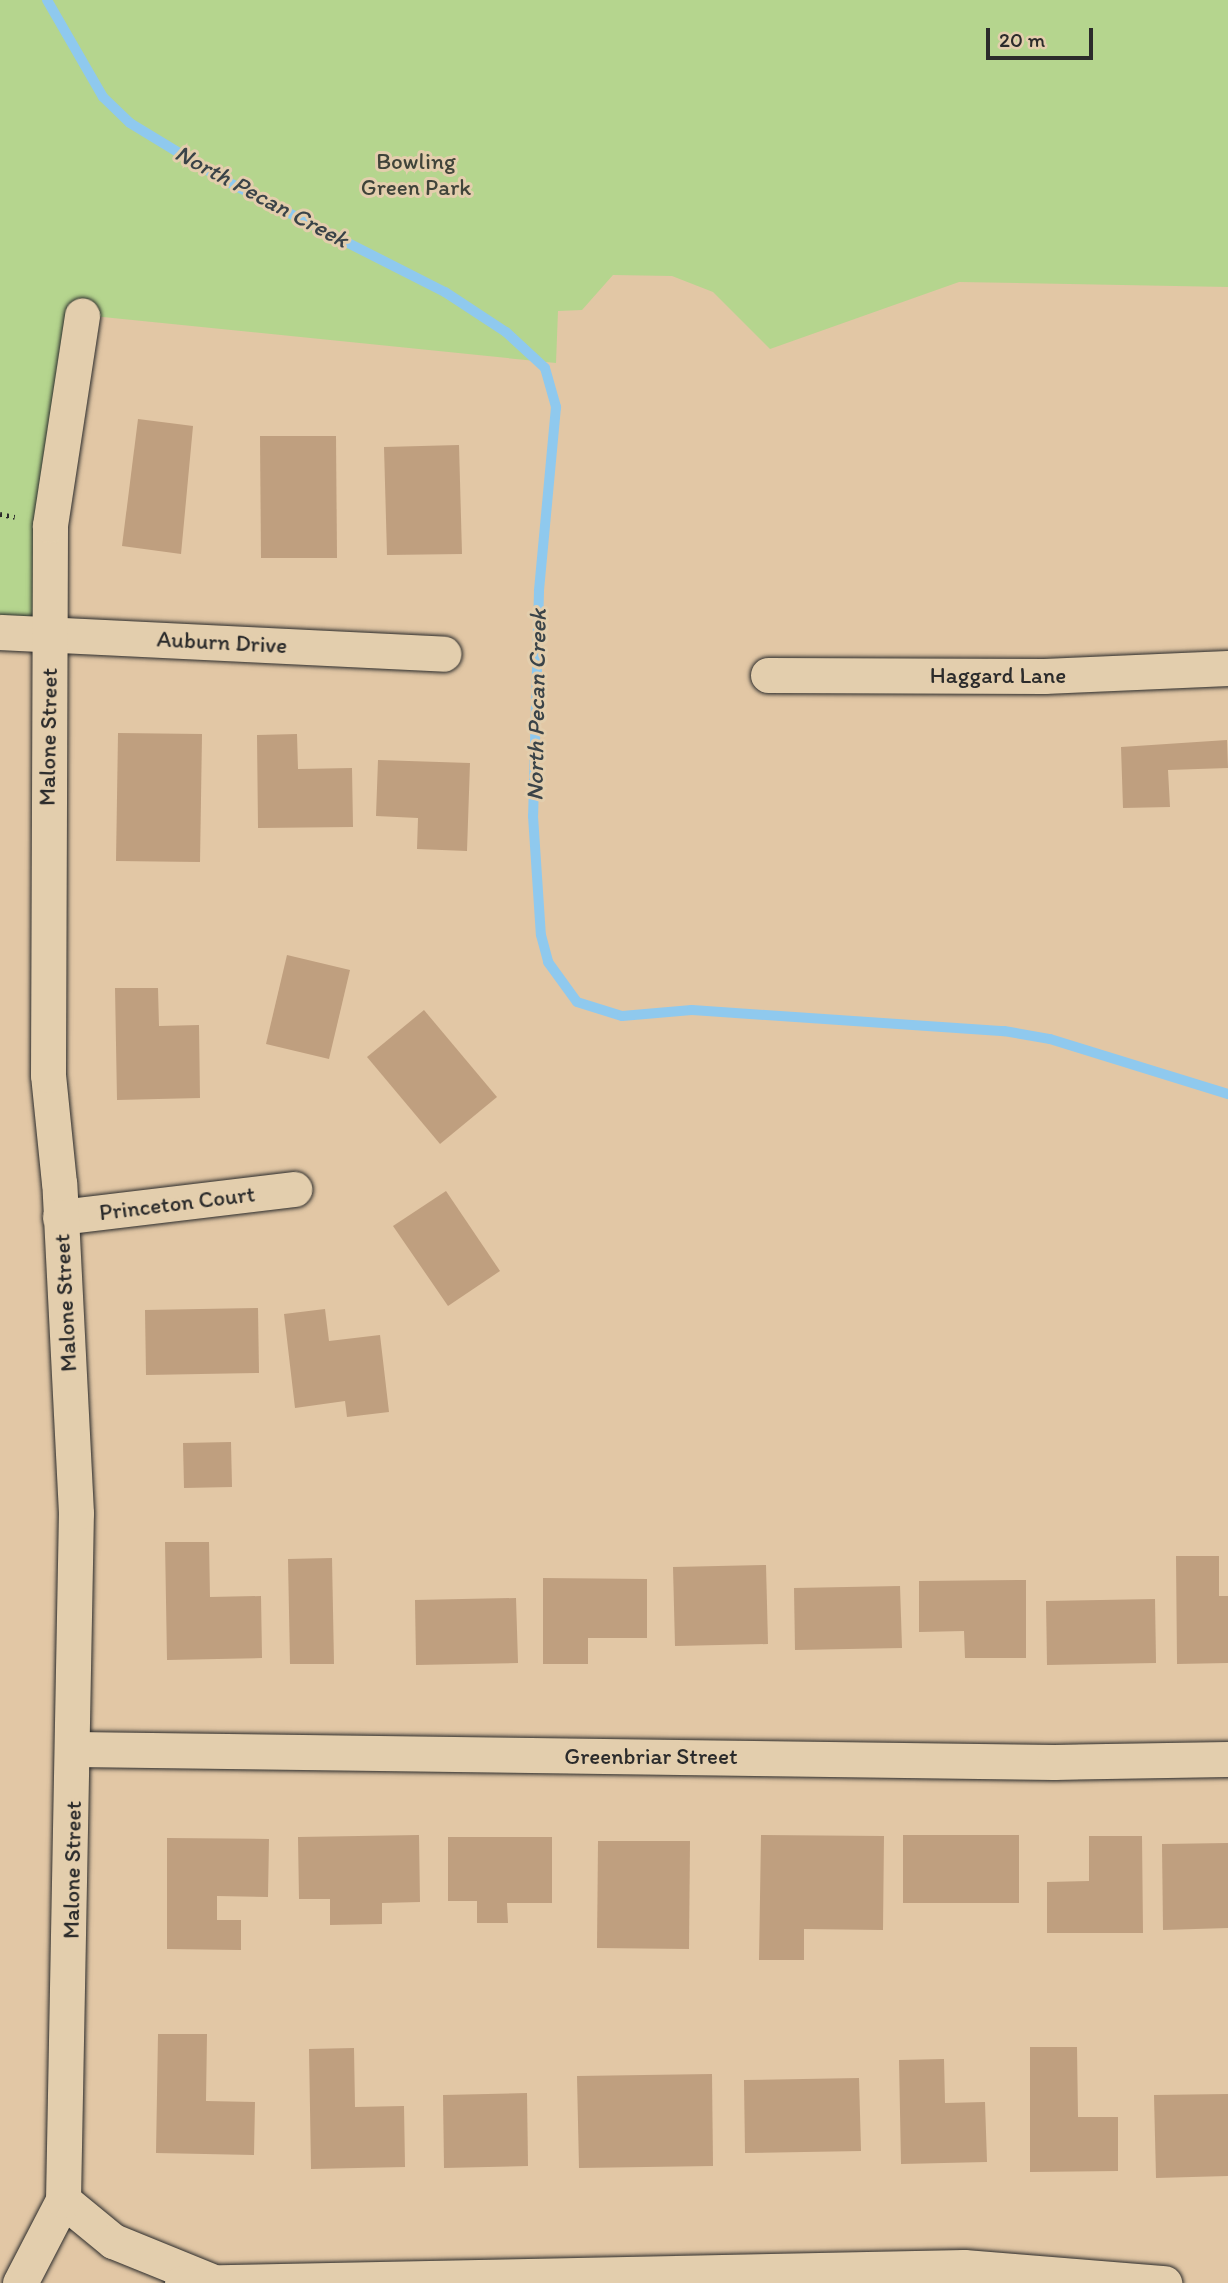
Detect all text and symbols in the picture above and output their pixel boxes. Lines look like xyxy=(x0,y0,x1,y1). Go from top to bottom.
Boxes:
scale bar xyxy=(990,14,1097,58)
text: 20 m xyxy=(999,27,1045,52)
water label: North Pecan Creek xyxy=(171,139,353,253)
park label: Bowling Green Park xyxy=(361,147,471,201)
water label: North Pecan Creek xyxy=(520,609,552,801)
street label: Auburn Drive xyxy=(156,625,288,659)
street label: Haggard Lane xyxy=(929,661,1067,689)
street label: Malone Street xyxy=(33,668,63,806)
street label: Princeton Court xyxy=(98,1180,256,1226)
street label: Malone Street xyxy=(48,1234,82,1372)
street label: Greenbriar Street xyxy=(565,1742,737,1770)
street label: Malone Street xyxy=(57,1801,87,1939)

